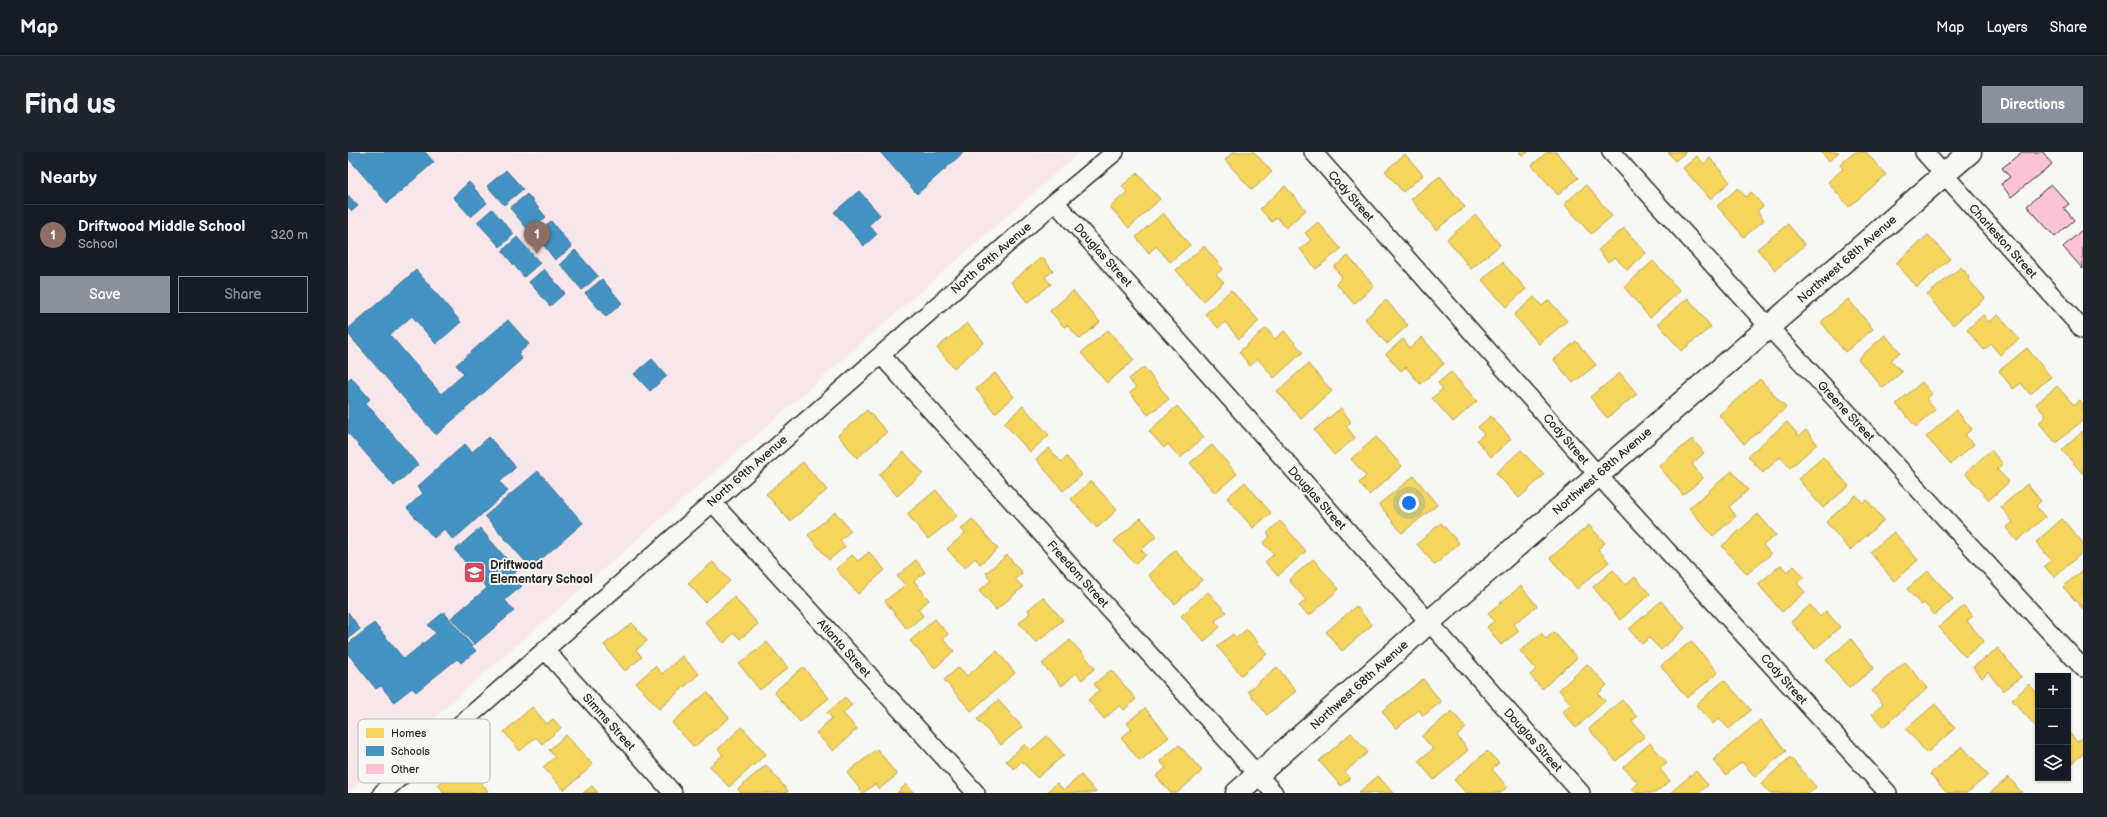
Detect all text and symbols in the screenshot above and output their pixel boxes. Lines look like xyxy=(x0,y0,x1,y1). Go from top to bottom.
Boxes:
text: Map xyxy=(20,16,58,39)
text: Map xyxy=(1936,19,1964,36)
text: Layers xyxy=(1986,19,2028,36)
text: Share xyxy=(2050,19,2087,36)
button: Directions xyxy=(1982,86,2083,123)
text: Find us xyxy=(24,88,116,121)
text: Nearby xyxy=(40,168,97,188)
street label: Cody Street xyxy=(1324,168,1377,225)
street label: Charleston Street xyxy=(1965,201,2040,282)
street label: Northwest 68th Avenue xyxy=(1795,212,1900,307)
text: Driftwood Middle School xyxy=(78,217,245,236)
street label: North 69th Avenue xyxy=(948,219,1035,297)
pin: 1 xyxy=(524,221,550,254)
street label: Douglas Street xyxy=(1070,221,1135,290)
text: 1 xyxy=(50,227,56,243)
text: 320 m xyxy=(270,227,308,243)
text: School xyxy=(78,236,118,252)
button: Save xyxy=(40,276,170,313)
button: Share xyxy=(178,276,308,313)
street label: Greene Street xyxy=(1814,378,1878,445)
street label: Cody Street xyxy=(1539,411,1592,468)
street label: Northwest 68th Avenue xyxy=(1550,424,1655,519)
street label: North 69th Avenue xyxy=(704,432,791,510)
street label: Douglas Street xyxy=(1284,464,1349,533)
your location xyxy=(1399,493,1419,513)
street label: Freedom Street xyxy=(1044,538,1112,611)
place label: Driftwood Elementary School xyxy=(490,558,593,587)
school or university icon: Driftwood Elementary School xyxy=(461,559,487,585)
street label: Atlanta Street xyxy=(814,616,874,681)
street label: Northwest 68th Avenue xyxy=(1307,637,1411,733)
street label: Cody Street xyxy=(1757,651,1810,708)
map controls xyxy=(2035,673,2071,781)
button: + xyxy=(2035,673,2071,709)
street label: Simms Street xyxy=(579,691,638,754)
street label: Douglas Street xyxy=(1500,706,1565,775)
button: − xyxy=(2035,709,2071,745)
legend xyxy=(358,719,490,783)
text: Homes xyxy=(391,727,427,740)
text: Schools xyxy=(391,745,431,758)
button: layers xyxy=(2035,745,2071,781)
text: Other xyxy=(391,763,420,776)

